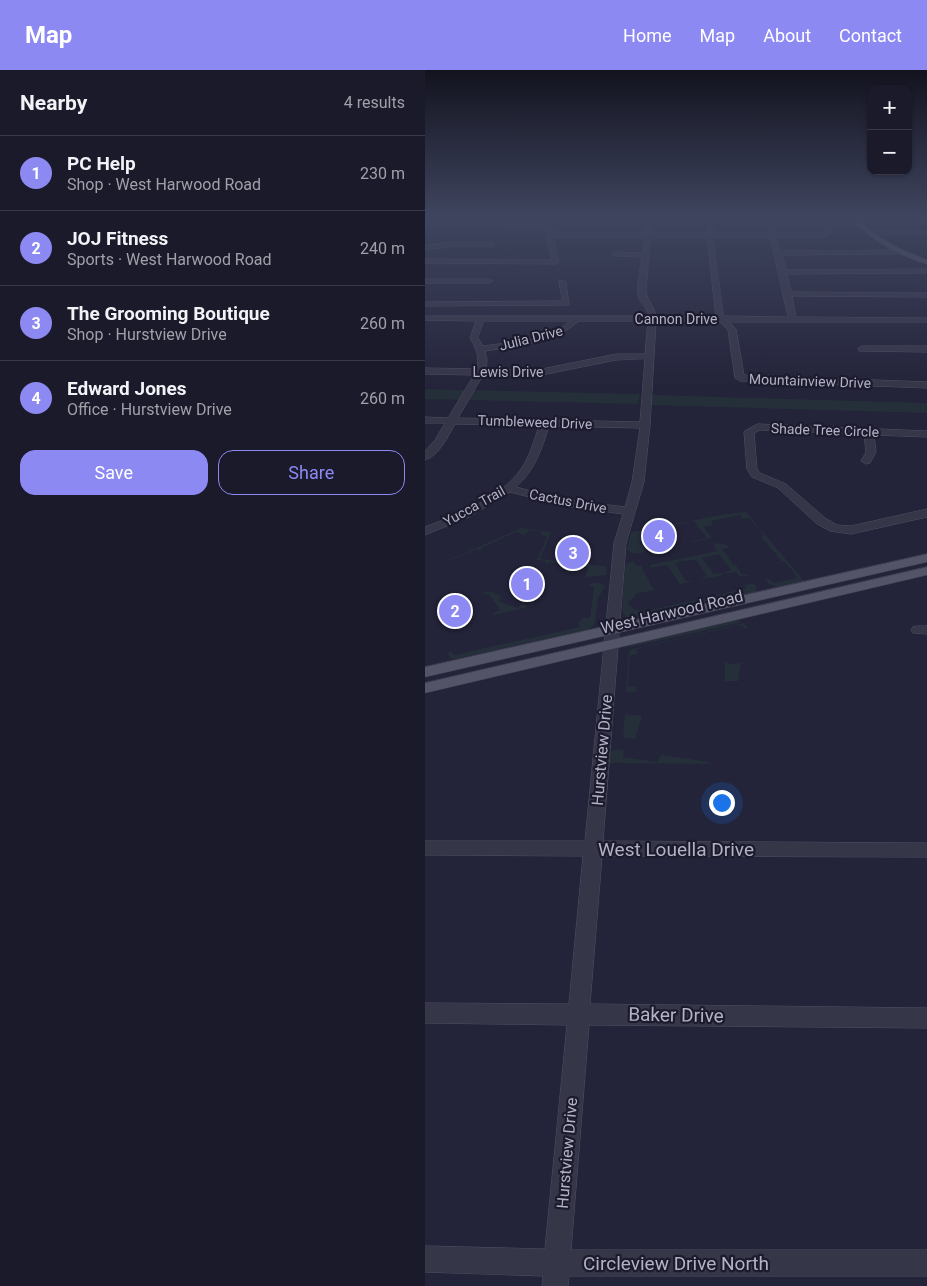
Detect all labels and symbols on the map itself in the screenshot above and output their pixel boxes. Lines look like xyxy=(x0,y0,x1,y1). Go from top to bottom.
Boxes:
street label: Cannon Drive xyxy=(635,311,717,327)
street label: Julia Drive xyxy=(498,322,564,354)
street label: Lewis Drive xyxy=(472,364,544,380)
street label: Mountainview Drive xyxy=(749,371,871,391)
street label: Tumbleweed Drive xyxy=(477,412,593,432)
street label: Shade Tree Circle xyxy=(771,420,879,440)
street label: Yucca Trail xyxy=(440,483,508,529)
street label: Cactus Drive xyxy=(528,486,608,516)
pin: 4 xyxy=(643,517,675,555)
pin: 3 xyxy=(557,534,589,572)
pin: 1 xyxy=(511,565,543,603)
street label: West Harwood Road xyxy=(599,586,745,638)
pin: 2 xyxy=(439,592,471,630)
street label: Hurstview Drive xyxy=(588,694,616,806)
your location xyxy=(709,790,735,816)
street label: West Louella Drive xyxy=(598,838,754,861)
street label: Baker Drive xyxy=(628,1003,724,1027)
street label: Hurstview Drive xyxy=(553,1097,581,1209)
street label: Circleview Drive North xyxy=(583,1252,769,1275)

